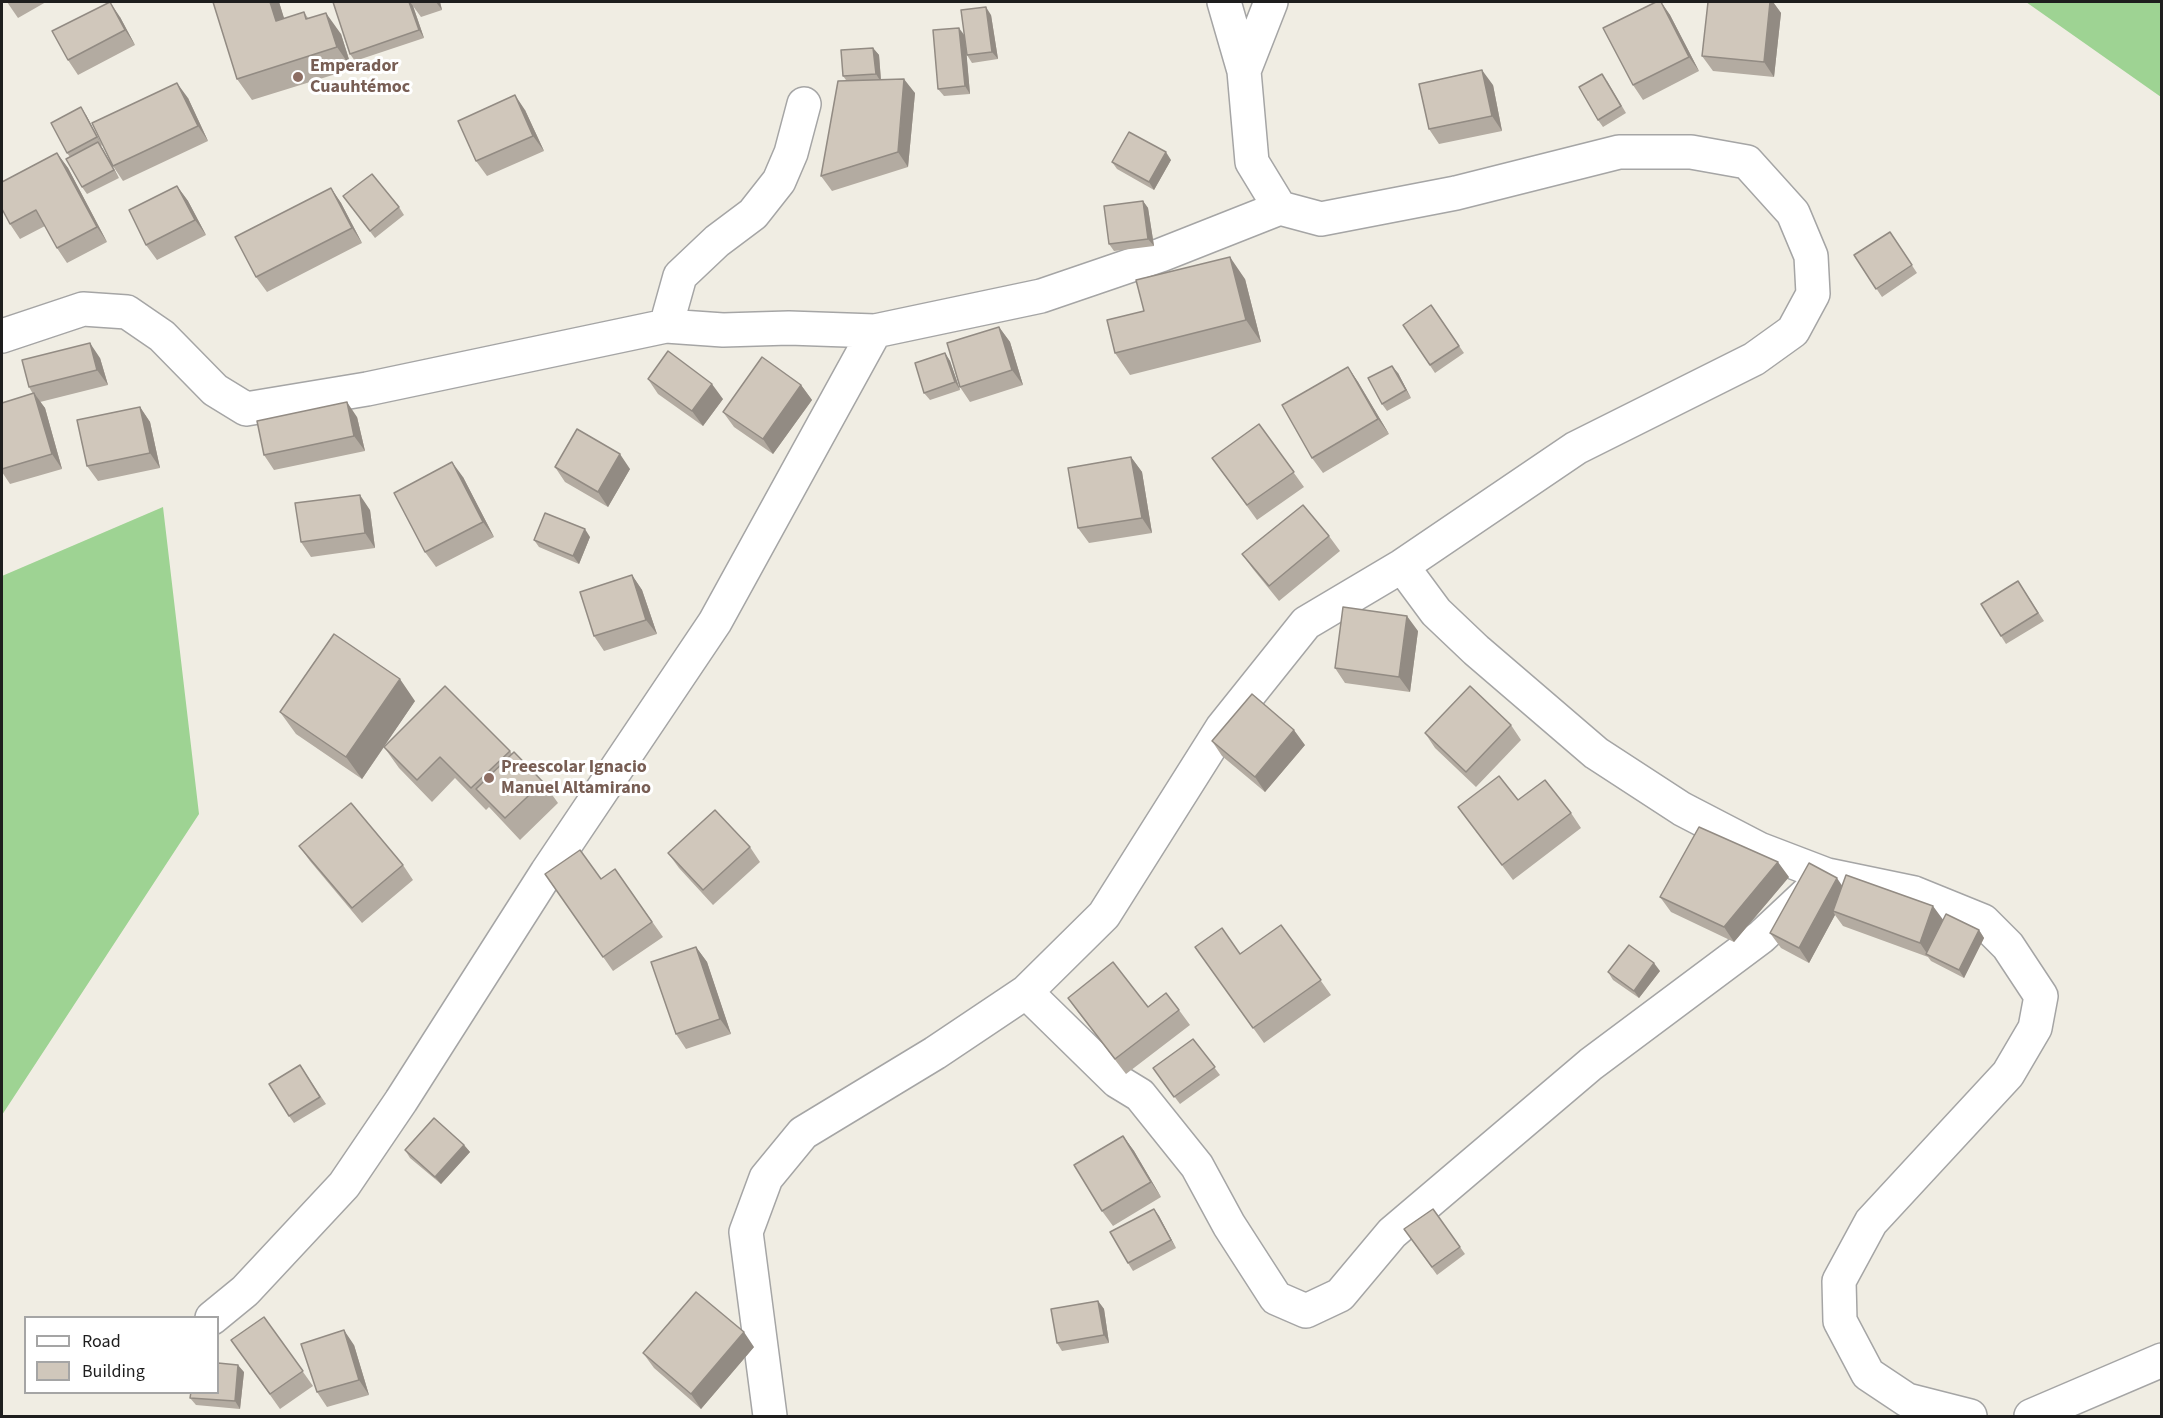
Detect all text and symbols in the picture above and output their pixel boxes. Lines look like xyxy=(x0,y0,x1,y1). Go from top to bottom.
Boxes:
place label: Emperador Cuauhtémoc xyxy=(310,56,410,98)
marker: Emperador Cuauhtémoc xyxy=(291,70,305,84)
place label: Preescolar Ignacio Manuel Altamirano xyxy=(501,757,651,800)
marker: Preescolar Ignacio Manuel Altamirano xyxy=(482,771,496,785)
legend xyxy=(24,1316,219,1394)
text: Road xyxy=(82,1329,121,1354)
text: Building xyxy=(82,1359,145,1384)

